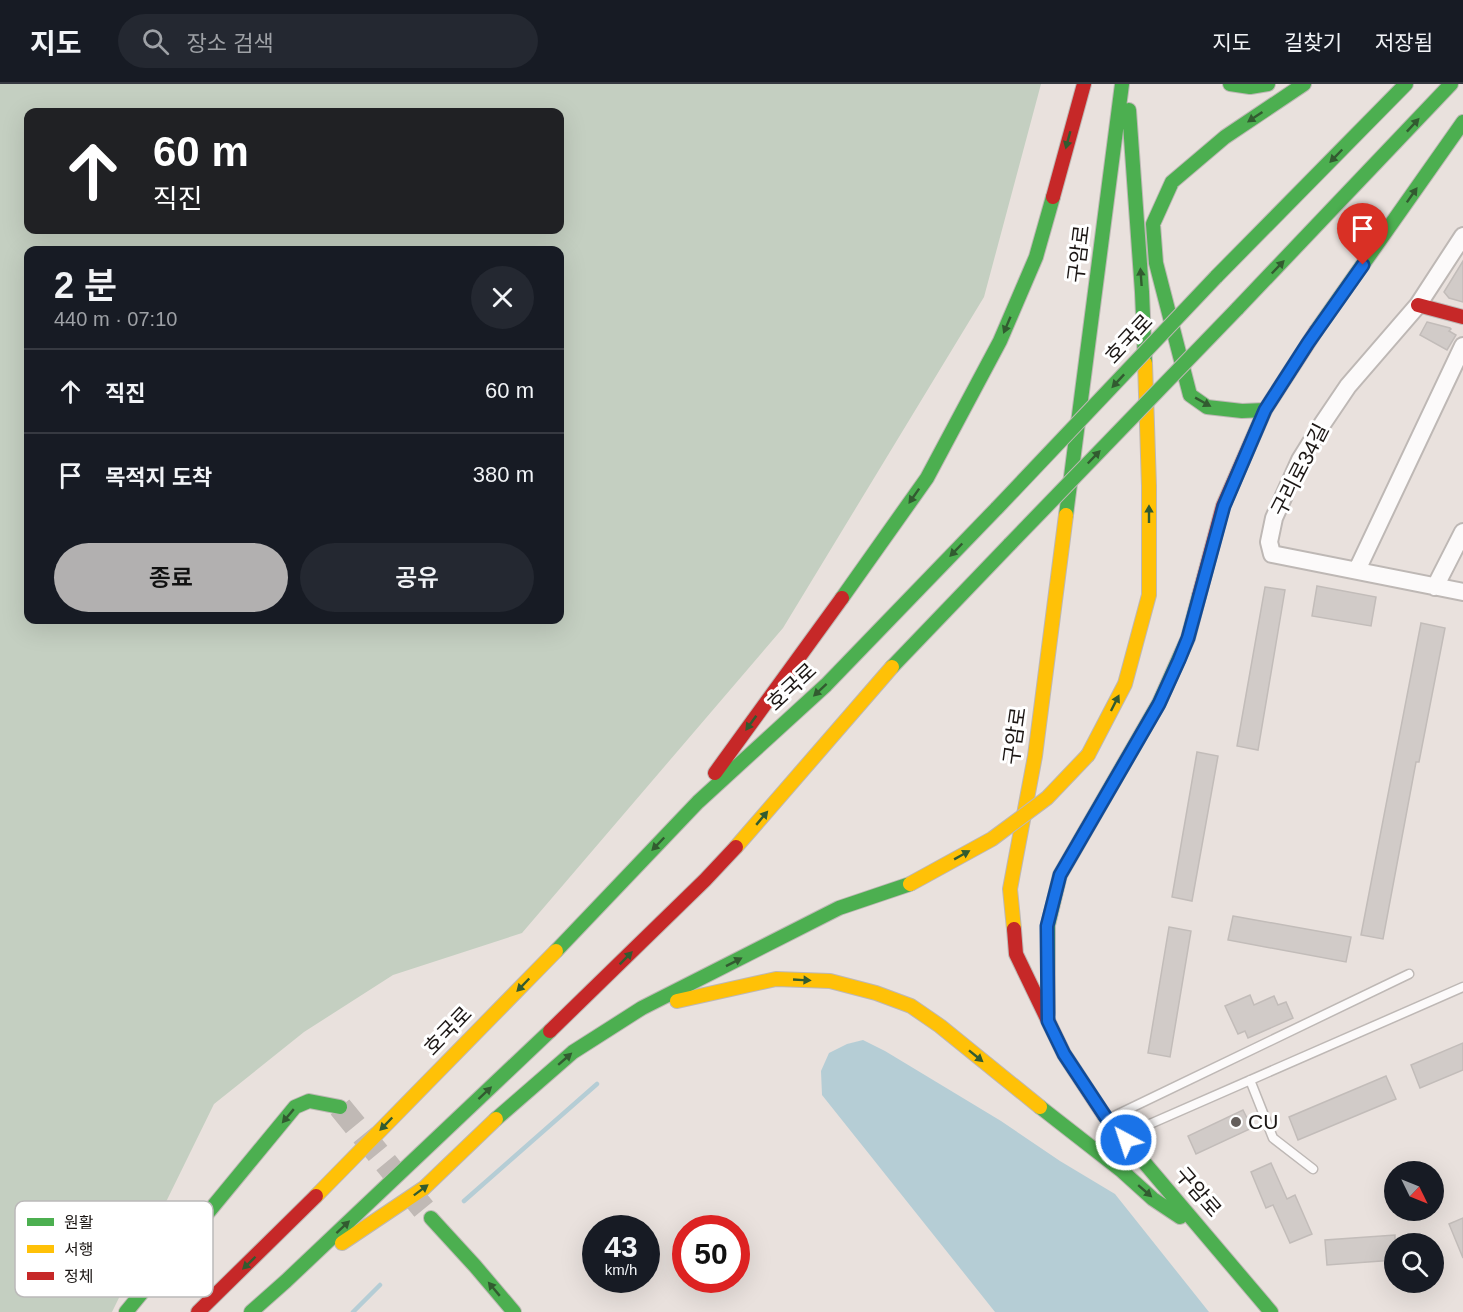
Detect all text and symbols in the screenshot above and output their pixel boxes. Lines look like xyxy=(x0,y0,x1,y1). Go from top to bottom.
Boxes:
search box xyxy=(118,14,538,68)
icon: search xyxy=(139,25,172,58)
text: 지도 xyxy=(30,28,82,59)
text: 장소 검색 xyxy=(187,31,274,56)
text: 지도 xyxy=(1212,31,1251,54)
text: 길찾기 xyxy=(1284,31,1342,54)
text: 저장됨 xyxy=(1375,31,1433,54)
one-way arrow xyxy=(1247,111,1264,122)
one-way arrow xyxy=(1405,119,1419,133)
text: 60 m xyxy=(153,128,249,175)
icon: ahead xyxy=(54,132,132,210)
one-way arrow xyxy=(1063,132,1072,150)
one-way arrow xyxy=(1329,148,1343,162)
text: 직진 xyxy=(153,184,203,214)
one-way arrow xyxy=(1406,187,1418,203)
pin xyxy=(1337,203,1388,265)
icon: arrive xyxy=(1346,212,1379,245)
street label: 구암로 xyxy=(1064,224,1093,284)
one-way arrow xyxy=(1271,259,1285,274)
text: 2 분 xyxy=(54,265,117,306)
button: close xyxy=(471,266,534,329)
one-way arrow xyxy=(1136,267,1145,286)
text: 440 m · 07:10 xyxy=(54,308,177,330)
street label: 호국로 xyxy=(1100,310,1157,368)
one-way arrow xyxy=(1002,317,1012,335)
one-way arrow xyxy=(1111,373,1125,388)
icon: ahead xyxy=(54,375,87,408)
text: 60 m xyxy=(485,378,534,403)
text: 직진 xyxy=(105,381,145,406)
one-way arrow xyxy=(1194,396,1211,407)
street label: 구리로34길 xyxy=(1266,420,1333,520)
one-way arrow xyxy=(1087,449,1101,464)
icon: arrive xyxy=(54,459,87,492)
text: 380 m xyxy=(473,462,534,487)
text: 목적지 도착 xyxy=(105,465,212,490)
one-way arrow xyxy=(908,488,920,504)
one-way arrow xyxy=(1144,504,1154,523)
button: 종료 xyxy=(54,543,288,612)
button: 공유 xyxy=(300,543,534,612)
one-way arrow xyxy=(950,543,964,557)
street label: 호국로 xyxy=(763,658,821,715)
one-way arrow xyxy=(813,683,828,697)
one-way arrow xyxy=(1110,694,1120,711)
street label: 구암로 xyxy=(999,706,1030,766)
one-way arrow xyxy=(745,714,757,730)
one-way arrow xyxy=(755,810,768,826)
one-way arrow xyxy=(651,837,665,851)
one-way arrow xyxy=(953,851,970,861)
one-way arrow xyxy=(618,951,632,965)
one-way arrow xyxy=(725,957,742,966)
one-way arrow xyxy=(793,975,812,984)
one-way arrow xyxy=(516,978,530,993)
street label: 호국로 xyxy=(419,1002,476,1059)
one-way arrow xyxy=(969,1049,984,1061)
one-way arrow xyxy=(557,1053,572,1066)
one-way arrow xyxy=(478,1086,492,1100)
one-way arrow xyxy=(281,1108,294,1124)
position arrow xyxy=(1094,1108,1158,1172)
place label: CU xyxy=(1248,1110,1278,1133)
marker: CU xyxy=(1229,1115,1243,1129)
one-way arrow xyxy=(380,1117,394,1131)
north arrow xyxy=(1384,1161,1444,1221)
map controls xyxy=(1384,1161,1444,1293)
street label: 구암로 xyxy=(1171,1162,1226,1221)
one-way arrow xyxy=(413,1184,429,1196)
one-way arrow xyxy=(1137,1184,1152,1197)
legend xyxy=(15,1201,213,1297)
text: 원활 xyxy=(64,1214,94,1231)
speed limit sign: 50 xyxy=(672,1215,750,1293)
one-way arrow xyxy=(336,1220,350,1234)
text: 43 xyxy=(604,1230,638,1263)
button: search xyxy=(1384,1233,1444,1293)
text: 서행 xyxy=(64,1241,93,1258)
one-way arrow xyxy=(242,1255,256,1269)
text: km/h xyxy=(605,1261,637,1278)
text: 정체 xyxy=(64,1268,93,1285)
one-way arrow xyxy=(488,1281,501,1297)

